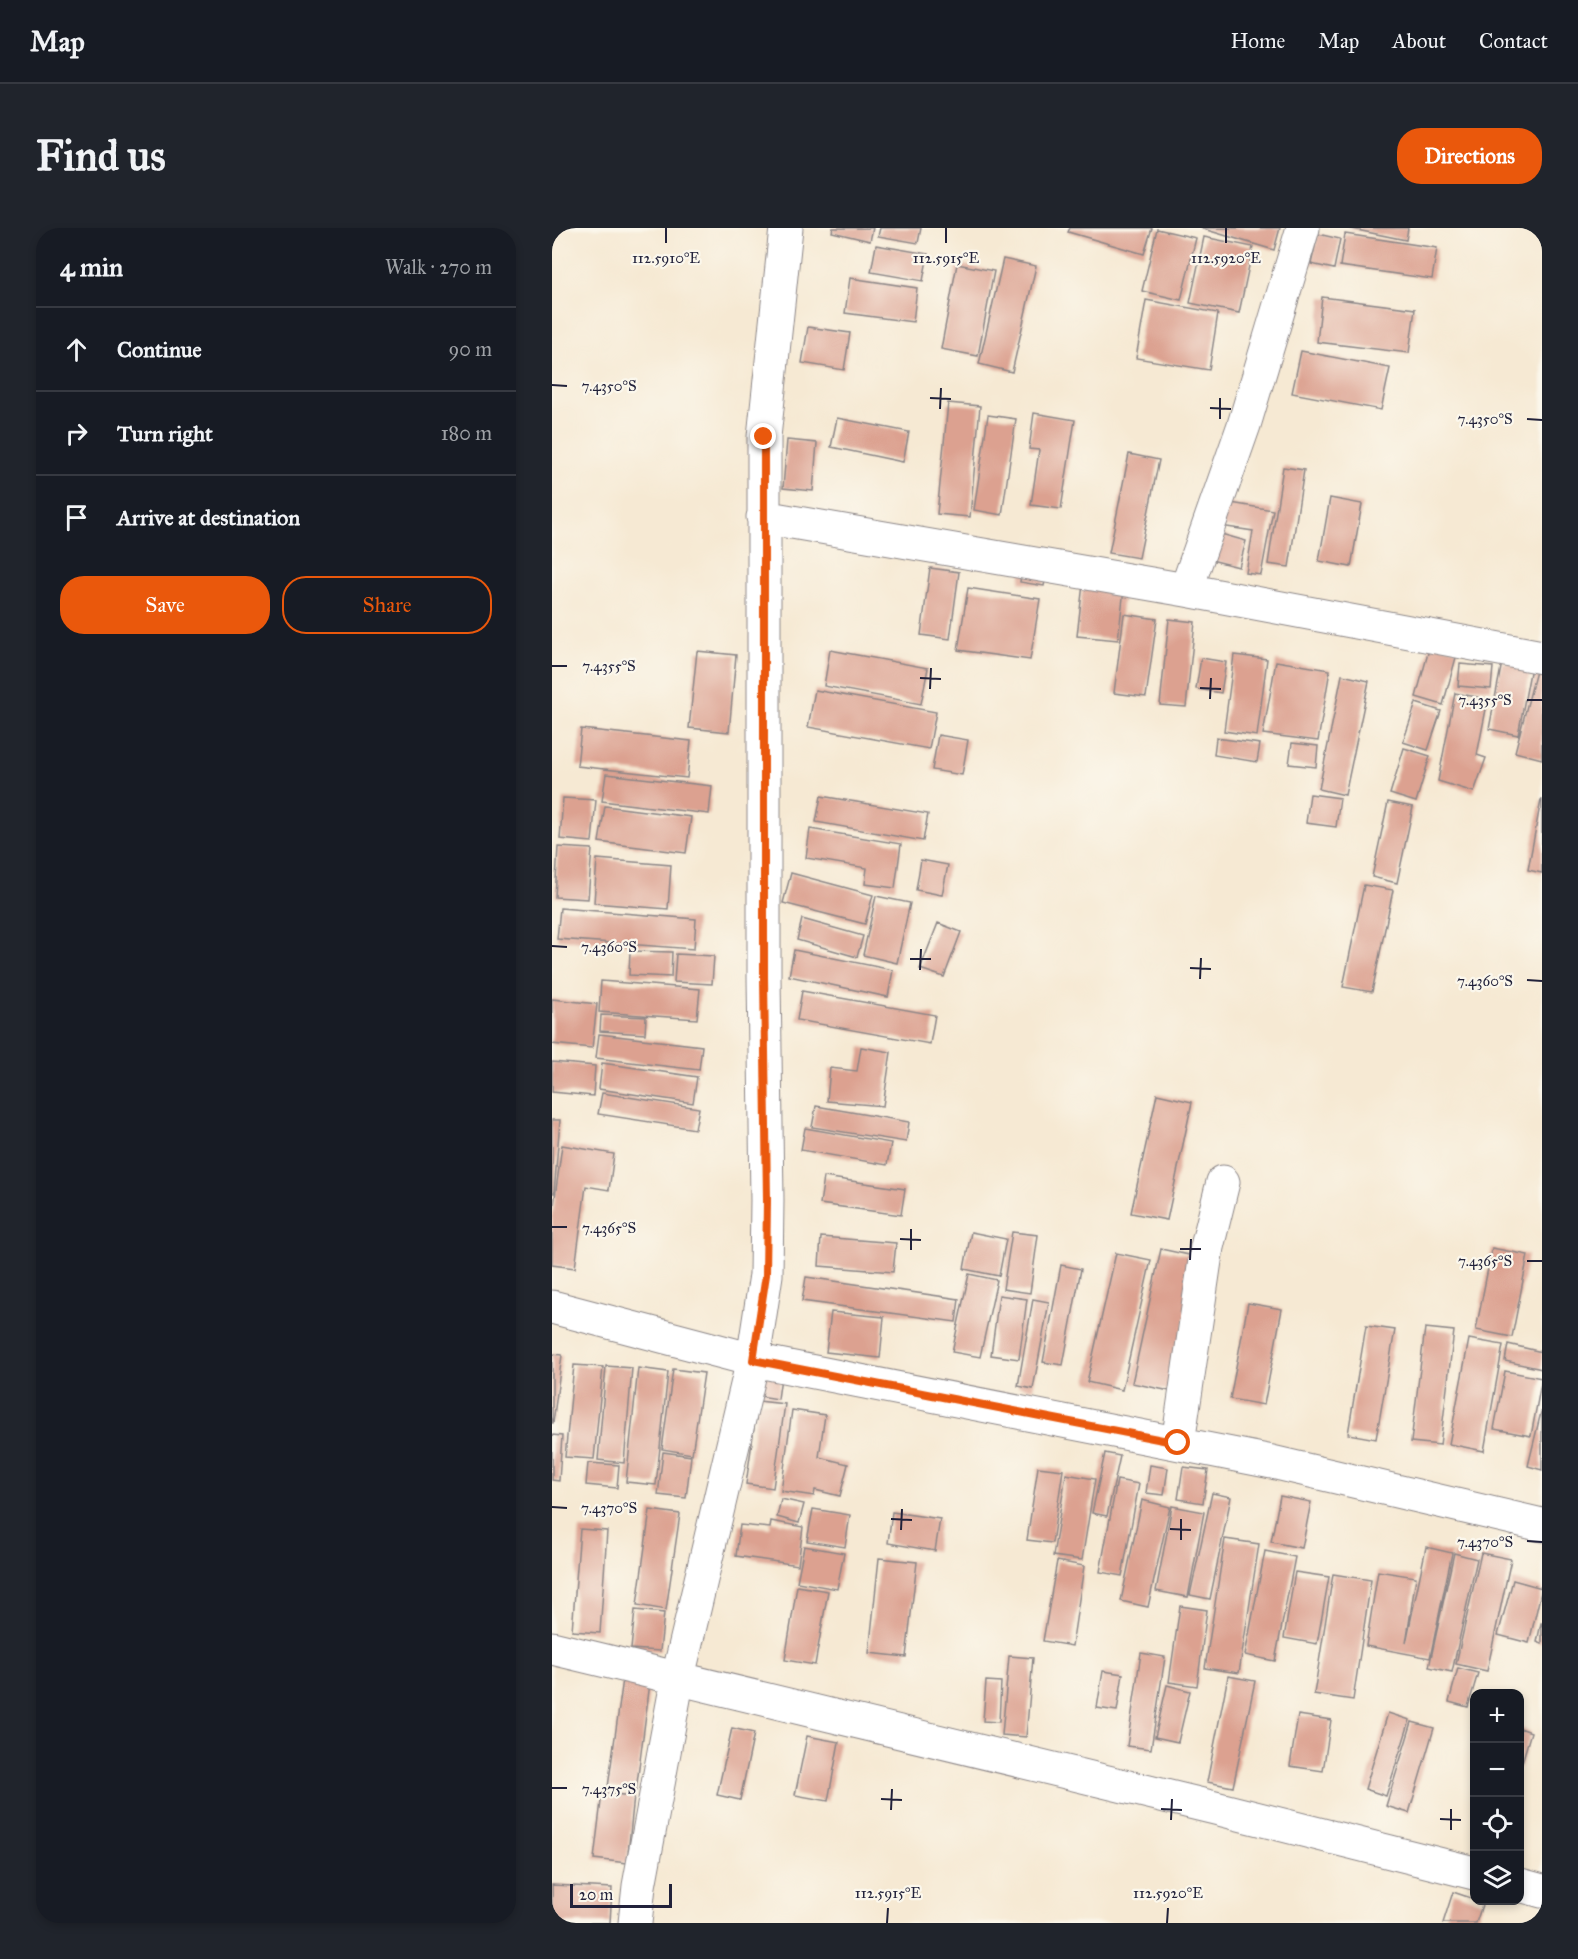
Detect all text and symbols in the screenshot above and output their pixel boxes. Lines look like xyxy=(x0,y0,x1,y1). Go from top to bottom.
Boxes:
text: Map xyxy=(30,24,85,59)
text: Home xyxy=(1230,28,1285,54)
text: Map xyxy=(1318,28,1359,54)
text: About xyxy=(1392,28,1446,54)
text: Contact xyxy=(1479,28,1548,54)
button: Directions xyxy=(1397,128,1542,184)
text: Find us xyxy=(36,130,166,182)
text: 112.5910°E xyxy=(632,249,700,267)
text: 112.5915°E xyxy=(913,249,979,267)
text: 112.5920°E xyxy=(1191,249,1261,267)
text: 4 min xyxy=(60,251,123,283)
text: Walk · 270 m xyxy=(385,255,492,279)
icon: ahead xyxy=(60,333,93,366)
text: Continue xyxy=(117,336,202,363)
text: 90 m xyxy=(449,337,492,361)
text: 7.4350°S xyxy=(581,377,637,395)
text: 7.4350°S xyxy=(1457,410,1513,428)
icon: right xyxy=(60,417,93,450)
text: Turn right xyxy=(117,420,213,447)
text: 180 m xyxy=(441,421,492,445)
route end xyxy=(750,423,776,449)
icon: arrive xyxy=(60,501,93,534)
text: Arrive at destination xyxy=(117,504,300,531)
button: Save xyxy=(60,576,270,634)
button: Share xyxy=(282,576,492,634)
text: 7.4355°S xyxy=(582,657,636,675)
text: 7.4355°S xyxy=(1458,691,1512,709)
text: 7.4360°S xyxy=(581,938,637,956)
text: 7.4360°S xyxy=(1457,972,1513,990)
text: 7.4365°S xyxy=(582,1219,636,1237)
text: 7.4365°S xyxy=(1458,1252,1512,1270)
route start xyxy=(1164,1429,1190,1455)
text: 7.4370°S xyxy=(581,1499,637,1517)
text: 7.4370°S xyxy=(1457,1533,1513,1551)
map controls xyxy=(1470,1689,1524,1905)
button: + xyxy=(1470,1689,1524,1743)
button: − xyxy=(1470,1743,1524,1797)
text: 7.4375°S xyxy=(582,1780,636,1798)
button: locate xyxy=(1470,1797,1524,1851)
button: layers xyxy=(1470,1851,1524,1905)
scale bar xyxy=(570,1881,672,1908)
text: 112.5915°E xyxy=(855,1884,921,1902)
text: 112.5920°E xyxy=(1133,1884,1203,1902)
text: 20 m xyxy=(579,1885,613,1904)

